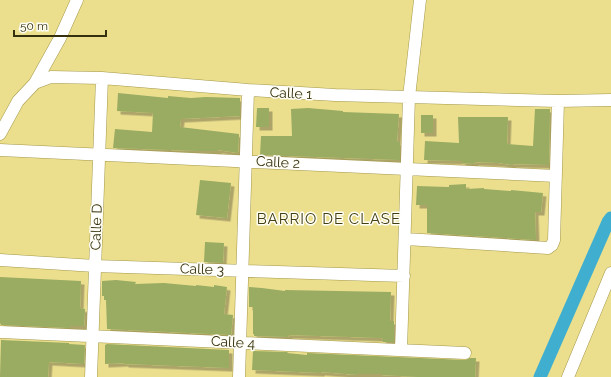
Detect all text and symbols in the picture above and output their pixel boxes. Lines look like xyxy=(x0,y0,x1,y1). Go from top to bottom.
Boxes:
scale bar xyxy=(14,12,106,38)
text: 50 m xyxy=(20,19,48,33)
street label: Calle 1 xyxy=(269,84,313,102)
street label: Calle 2 xyxy=(256,153,300,171)
street label: Calle D xyxy=(87,203,105,251)
district label: BARRIO DE CLASE xyxy=(257,210,401,228)
street label: Calle 3 xyxy=(180,260,224,278)
street label: Calle 4 xyxy=(210,333,256,351)

